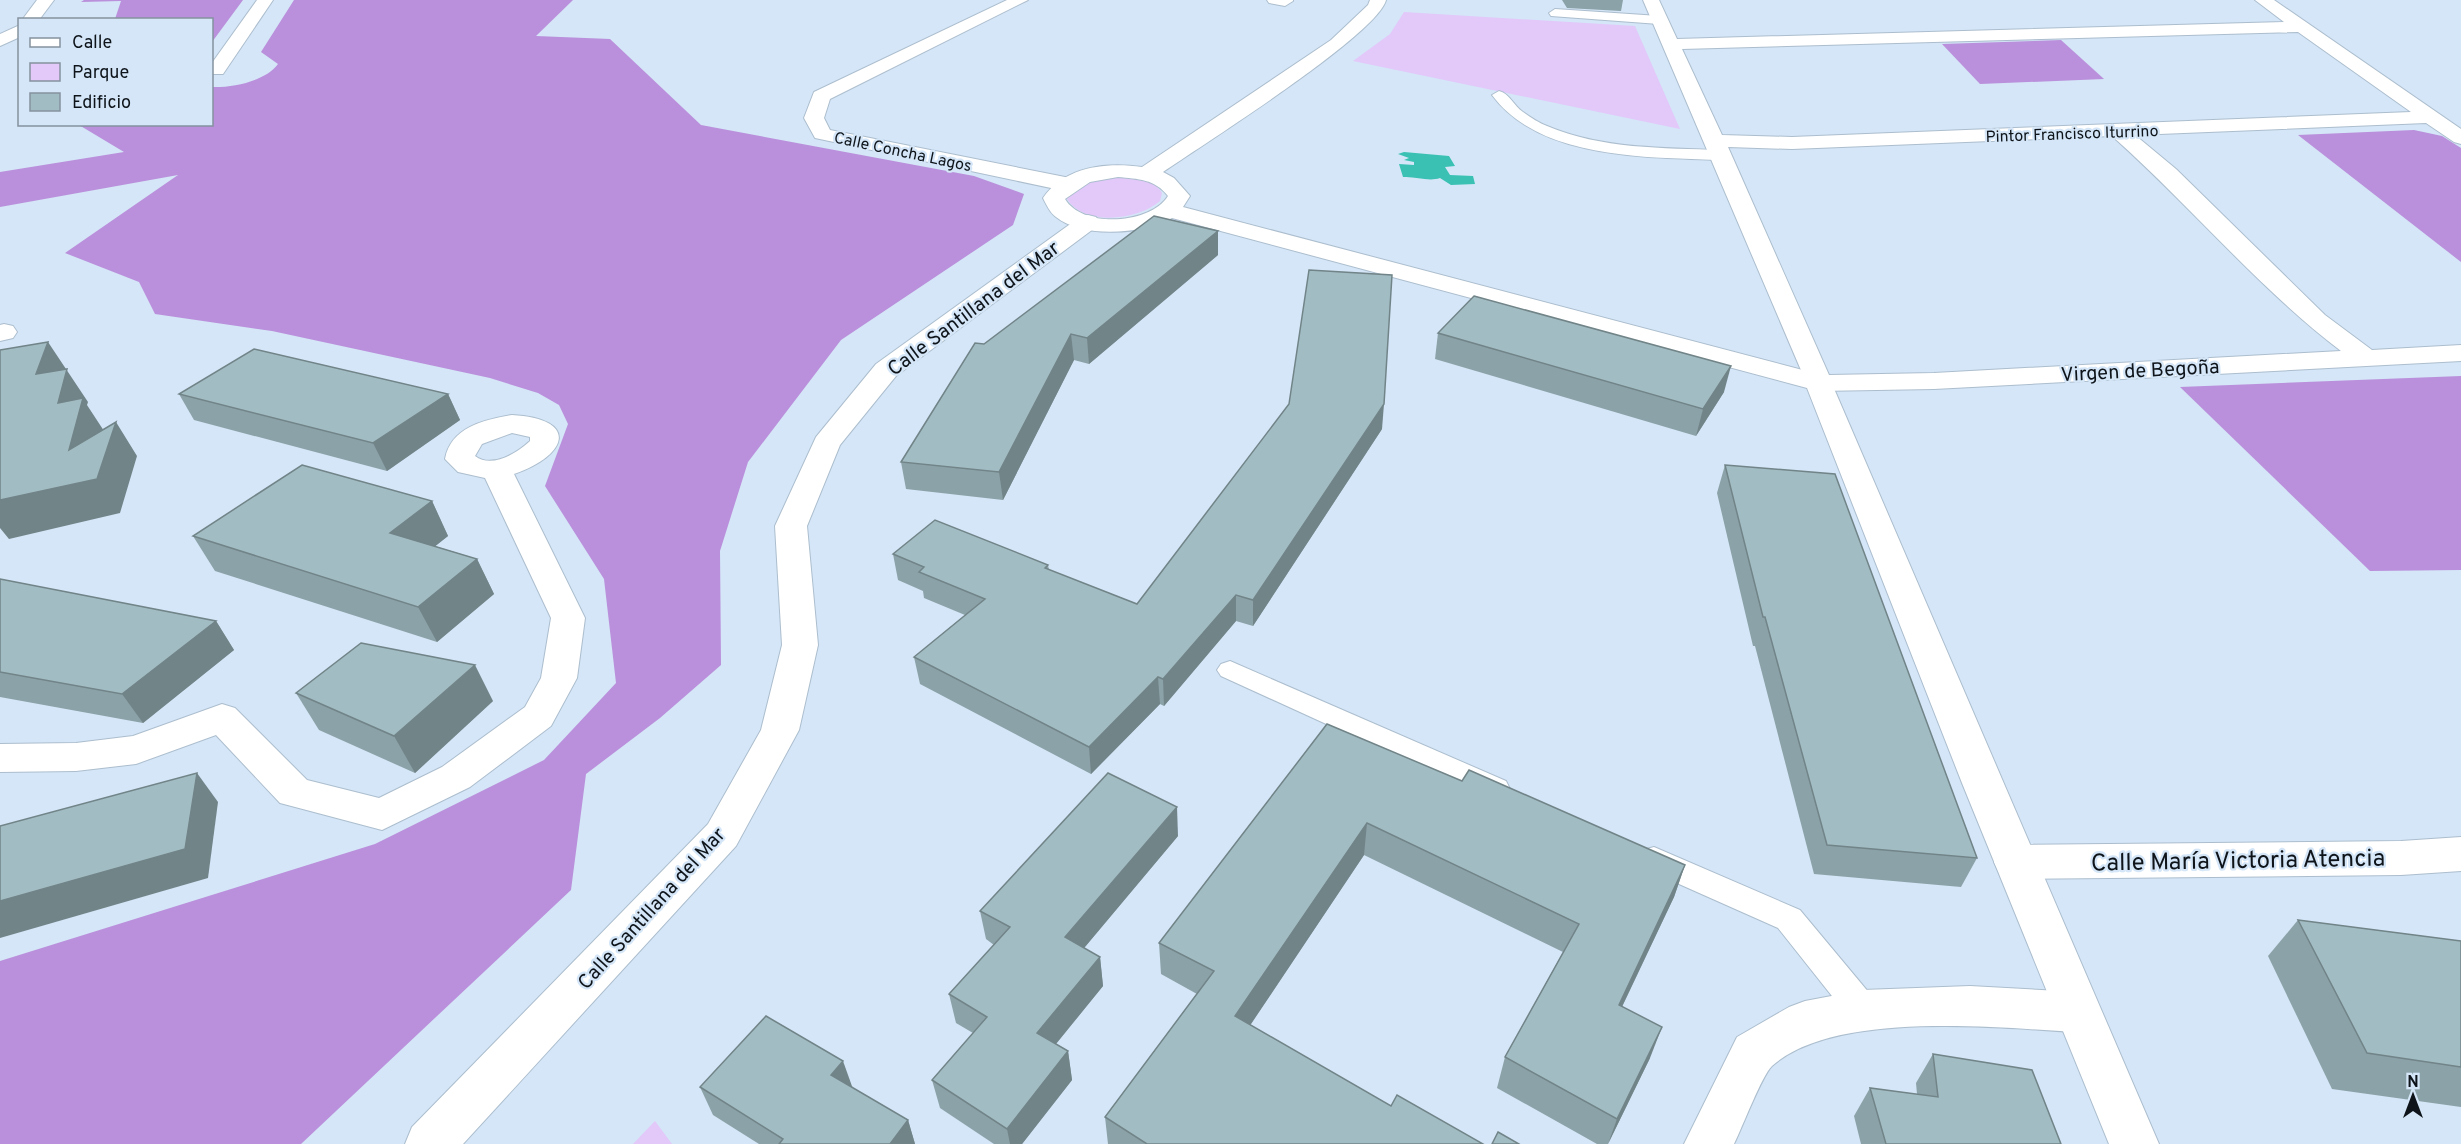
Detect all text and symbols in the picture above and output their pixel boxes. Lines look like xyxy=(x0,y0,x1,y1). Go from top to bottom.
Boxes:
legend xyxy=(18,18,213,126)
text: Calle xyxy=(72,32,112,55)
text: Parque xyxy=(72,62,129,85)
text: Edificio xyxy=(72,92,131,115)
street label: Pintor Francisco Iturrino xyxy=(1985,122,2159,148)
street label: Calle Concha Lagos xyxy=(832,129,973,177)
street label: Calle Santillana del Mar xyxy=(883,236,1066,383)
street label: Virgen de Begoña xyxy=(2060,355,2220,389)
street label: Calle Santillana del Mar xyxy=(573,823,732,996)
street label: Calle María Victoria Atencia xyxy=(2091,844,2385,880)
north arrow xyxy=(2383,1066,2443,1126)
text: N xyxy=(2407,1073,2419,1093)

